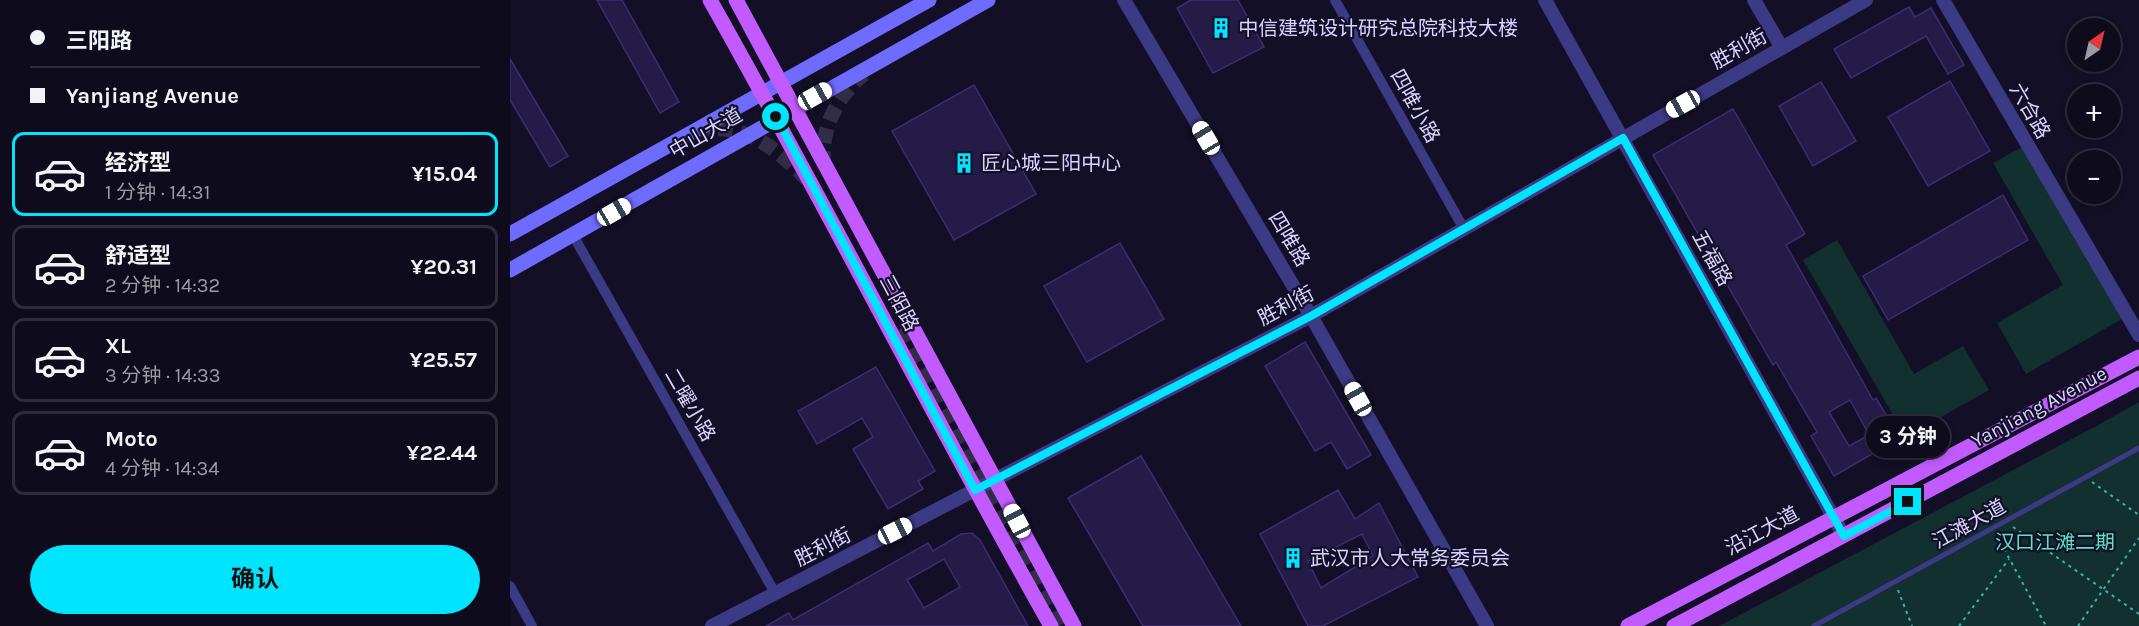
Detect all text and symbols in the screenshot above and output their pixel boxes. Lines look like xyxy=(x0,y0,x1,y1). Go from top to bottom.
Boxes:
building icon: 中信建筑设计研究总院科技大楼 xyxy=(1209,16,1233,40)
place label: 中信建筑设计研究总院科技大楼 xyxy=(1238,17,1518,40)
north arrow xyxy=(2067,18,2121,72)
map controls xyxy=(2067,18,2121,204)
street label: 胜利街 xyxy=(1707,24,1771,74)
text: 三阳路 xyxy=(66,28,132,54)
street label: 四唯小路 xyxy=(1386,65,1444,147)
car xyxy=(795,79,835,113)
street label: 六合路 xyxy=(2005,79,2055,143)
text: Yanjiang Avenue xyxy=(66,83,239,109)
button: + xyxy=(2067,84,2121,138)
car xyxy=(1663,87,1703,121)
street label: 中山大道 xyxy=(666,103,746,163)
route start xyxy=(762,103,789,130)
car xyxy=(1189,118,1223,158)
icon: car xyxy=(33,147,87,201)
text: 经济型 xyxy=(105,150,171,176)
button: − xyxy=(2067,150,2121,204)
building icon: 匠心城三阳中心 xyxy=(952,151,976,175)
place label: 匠心城三阳中心 xyxy=(981,152,1121,175)
text: ¥15.04 xyxy=(412,161,477,187)
text: 1 分钟 · 14:31 xyxy=(105,181,210,204)
car xyxy=(594,195,634,229)
street label: 四唯路 xyxy=(1264,207,1314,271)
street label: 五福路 xyxy=(1687,226,1737,290)
icon: car xyxy=(33,240,87,294)
text: 舒适型 xyxy=(105,243,171,269)
text: ¥20.31 xyxy=(411,254,477,280)
street label: 三阳路 xyxy=(875,271,923,335)
text: 2 分钟 · 14:32 xyxy=(105,274,220,297)
street label: 胜利街 xyxy=(1254,282,1318,330)
icon: car xyxy=(33,333,87,387)
text: XL xyxy=(105,333,131,359)
text: ¥25.57 xyxy=(410,347,477,373)
street label: Yanjiang Avenue xyxy=(1967,362,2111,452)
text: 3 分钟 · 14:33 xyxy=(105,364,221,387)
street label: 二曜小路 xyxy=(660,365,720,445)
car xyxy=(1341,379,1375,419)
callout: 3 分钟 xyxy=(1866,415,1950,457)
text: 3 分钟 xyxy=(1879,425,1937,448)
icon: car xyxy=(33,426,87,480)
text: Moto xyxy=(105,426,158,452)
text: ¥22.44 xyxy=(407,440,477,466)
text: 4 分钟 · 14:34 xyxy=(105,457,219,480)
route end xyxy=(1894,488,1921,515)
street label: 江滩大道 xyxy=(1928,495,2010,553)
car xyxy=(1001,501,1033,541)
street label: 沿江大道 xyxy=(1721,502,1803,560)
car xyxy=(875,515,915,547)
street label: 胜利街 xyxy=(791,523,855,571)
park label: 汉口江滩二期 xyxy=(1995,531,2115,554)
button: 确认 xyxy=(30,545,480,614)
building icon: 武汉市人大常务委员会 xyxy=(1281,546,1305,570)
place label: 武汉市人大常务委员会 xyxy=(1310,547,1510,570)

